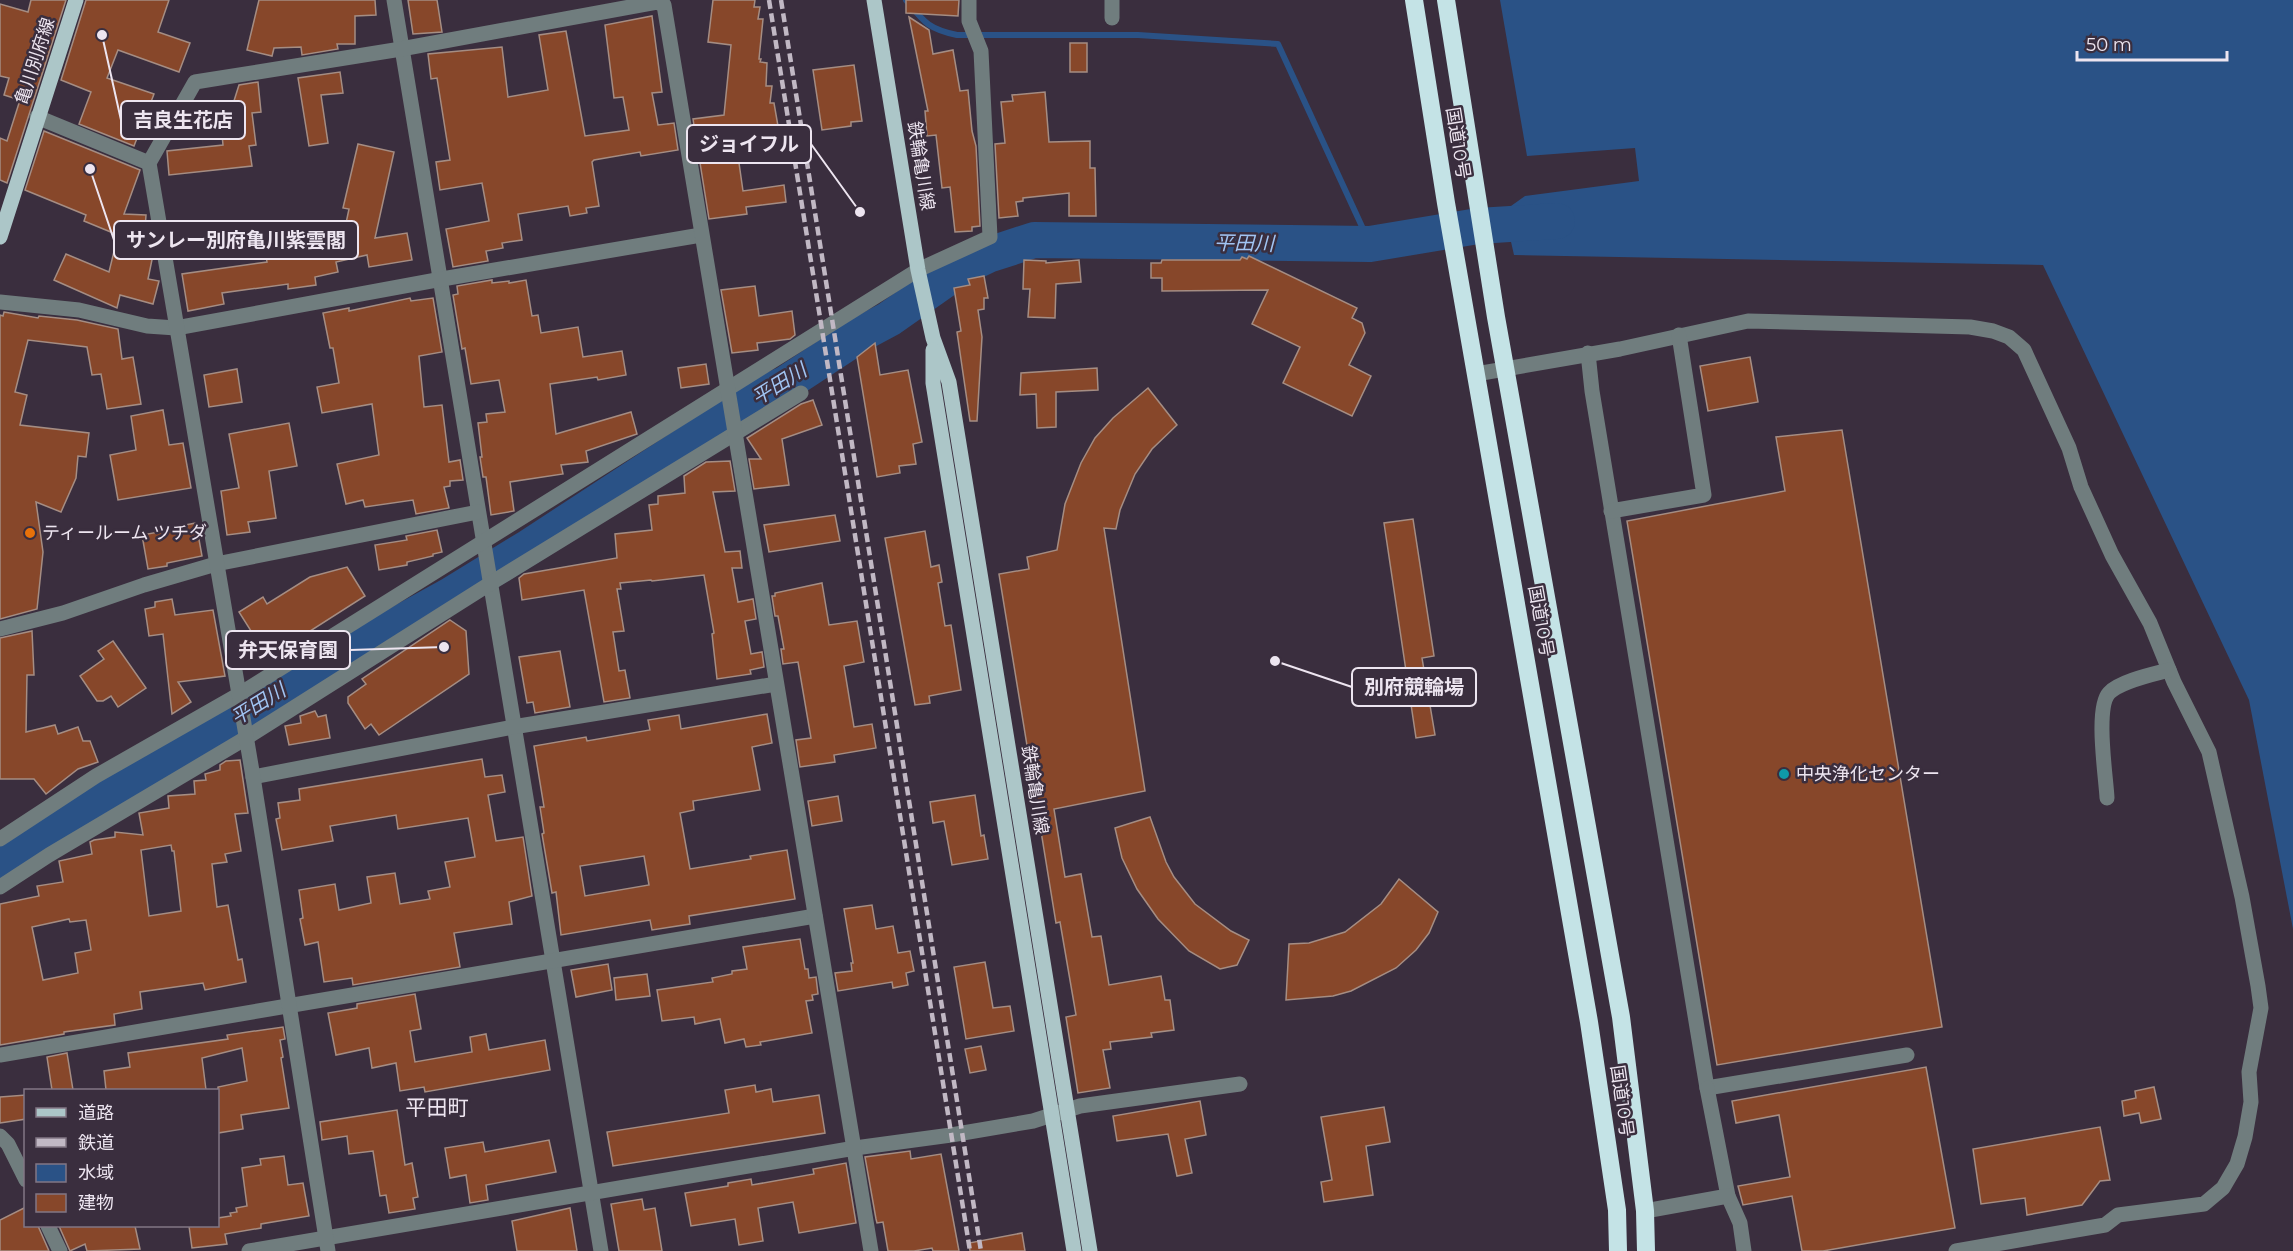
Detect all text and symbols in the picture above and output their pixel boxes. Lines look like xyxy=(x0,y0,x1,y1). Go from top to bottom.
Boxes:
street label: 亀川別府線 xyxy=(11,15,59,107)
scale bar xyxy=(2077,24,2227,62)
text: 50 m xyxy=(2086,34,2132,56)
callout: 吉良生花店 xyxy=(121,101,245,139)
street label: 国道10号 xyxy=(1441,106,1475,180)
text: 吉良生花店 xyxy=(133,108,233,132)
street label: 鉄輪亀川線 xyxy=(903,120,939,212)
callout: ジョイフル xyxy=(687,125,811,163)
text: ジョイフル xyxy=(699,132,799,156)
callout: サンレー別府亀川紫雲閣 xyxy=(114,221,358,259)
text: サンレー別府亀川紫雲閣 xyxy=(126,228,346,252)
water label: 平田川 xyxy=(1214,230,1276,256)
water label: 平田川 xyxy=(747,357,812,410)
place label: ティールーム ツチダ xyxy=(42,522,207,544)
marker: ティールーム ツチダ xyxy=(23,526,37,540)
street label: 国道10号 xyxy=(1524,583,1558,659)
callout: 弁天保育園 xyxy=(226,631,350,669)
text: 弁天保育園 xyxy=(238,638,338,662)
callout: 別府競輪場 xyxy=(1352,668,1476,706)
text: 別府競輪場 xyxy=(1364,675,1464,699)
water label: 平田川 xyxy=(226,677,291,730)
street label: 鉄輪亀川線 xyxy=(1017,744,1053,836)
place label: 中央浄化センター xyxy=(1796,763,1940,785)
marker: 中央浄化センター xyxy=(1777,767,1791,781)
street label: 国道10号 xyxy=(1606,1064,1638,1138)
legend xyxy=(24,1089,219,1227)
district label: 平田町 xyxy=(406,1095,469,1120)
text: 道路 xyxy=(78,1102,114,1124)
text: 鉄道 xyxy=(78,1132,114,1154)
text: 水域 xyxy=(78,1162,114,1184)
text: 建物 xyxy=(78,1192,114,1214)

